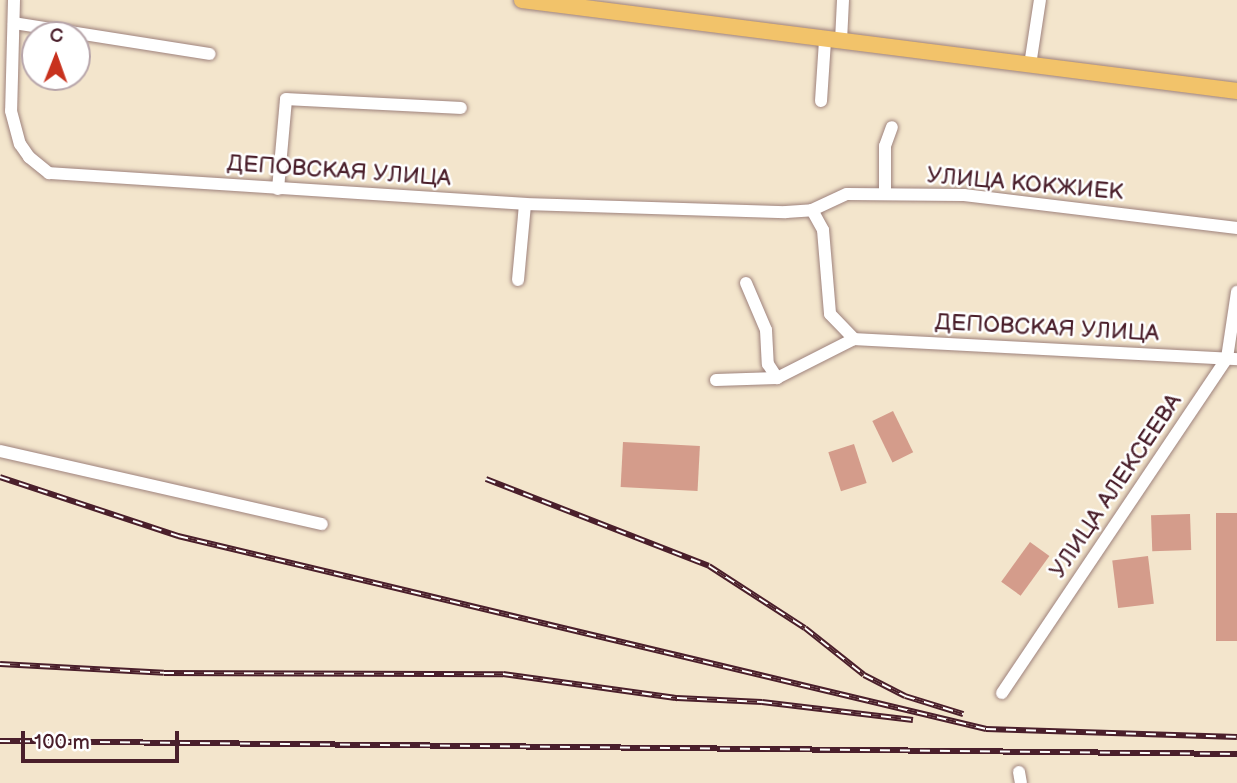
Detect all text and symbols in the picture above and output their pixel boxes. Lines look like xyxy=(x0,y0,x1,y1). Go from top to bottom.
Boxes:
north arrow xyxy=(21,21,91,91)
text: С xyxy=(50,25,63,48)
street label: ДЕПОВСКАЯ УЛИЦА xyxy=(226,149,452,193)
street label: УЛИЦА КОКЖИЕК xyxy=(926,162,1124,206)
street label: ДЕПОВСКАЯ УЛИЦА xyxy=(934,308,1160,348)
street label: УЛИЦА АЛЕКСЕЕВА xyxy=(1044,389,1188,583)
scale bar xyxy=(24,716,182,760)
text: 100 m xyxy=(34,730,90,755)

